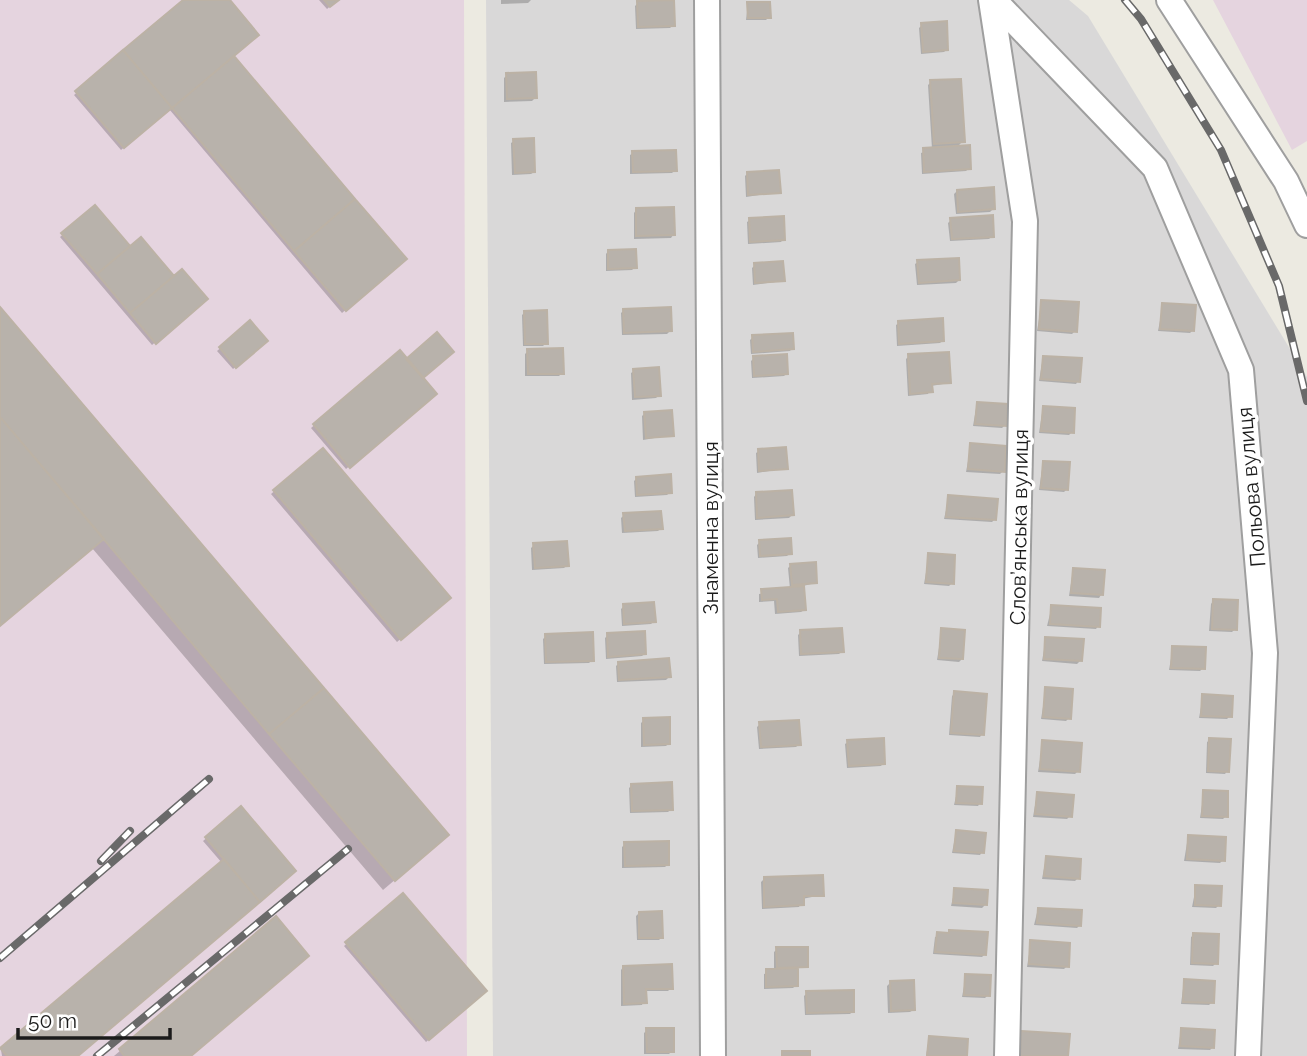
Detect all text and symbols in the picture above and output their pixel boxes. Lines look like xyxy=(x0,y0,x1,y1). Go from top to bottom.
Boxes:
street label: Польова вулиця xyxy=(1232,406,1270,568)
street label: Слов’янська вулиця xyxy=(1005,429,1033,625)
street label: Знаменна вулиця xyxy=(698,441,723,615)
scale bar xyxy=(18,996,170,1040)
text: 50 m xyxy=(28,1008,77,1033)

